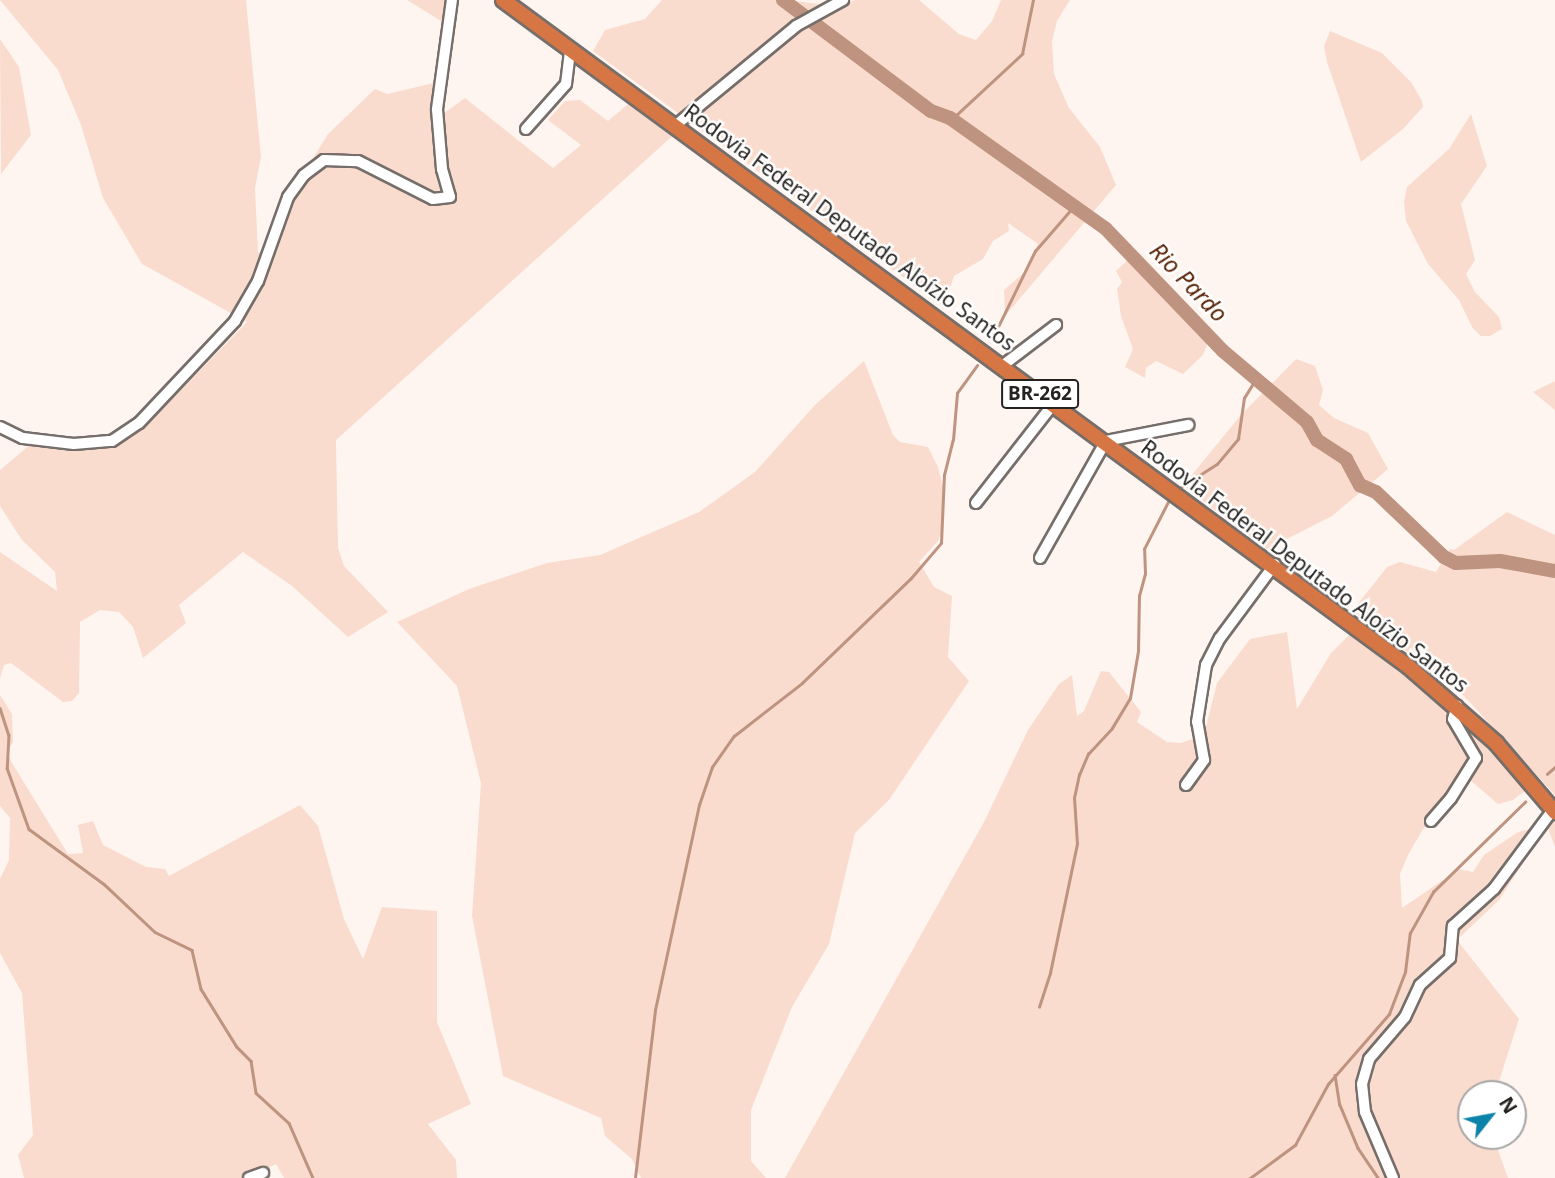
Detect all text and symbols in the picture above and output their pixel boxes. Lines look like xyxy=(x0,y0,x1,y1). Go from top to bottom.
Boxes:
street label: Rodovia Federal Deputado Aloízio Santos xyxy=(679,98,1021,356)
water label: Rio Pardo xyxy=(1145,237,1233,327)
road number: BR-262 xyxy=(1000,378,1080,410)
street label: Rodovia Federal Deputado Aloízio Santos xyxy=(1136,435,1474,697)
north arrow xyxy=(1457,1080,1527,1150)
text: N xyxy=(1493,1092,1523,1119)

